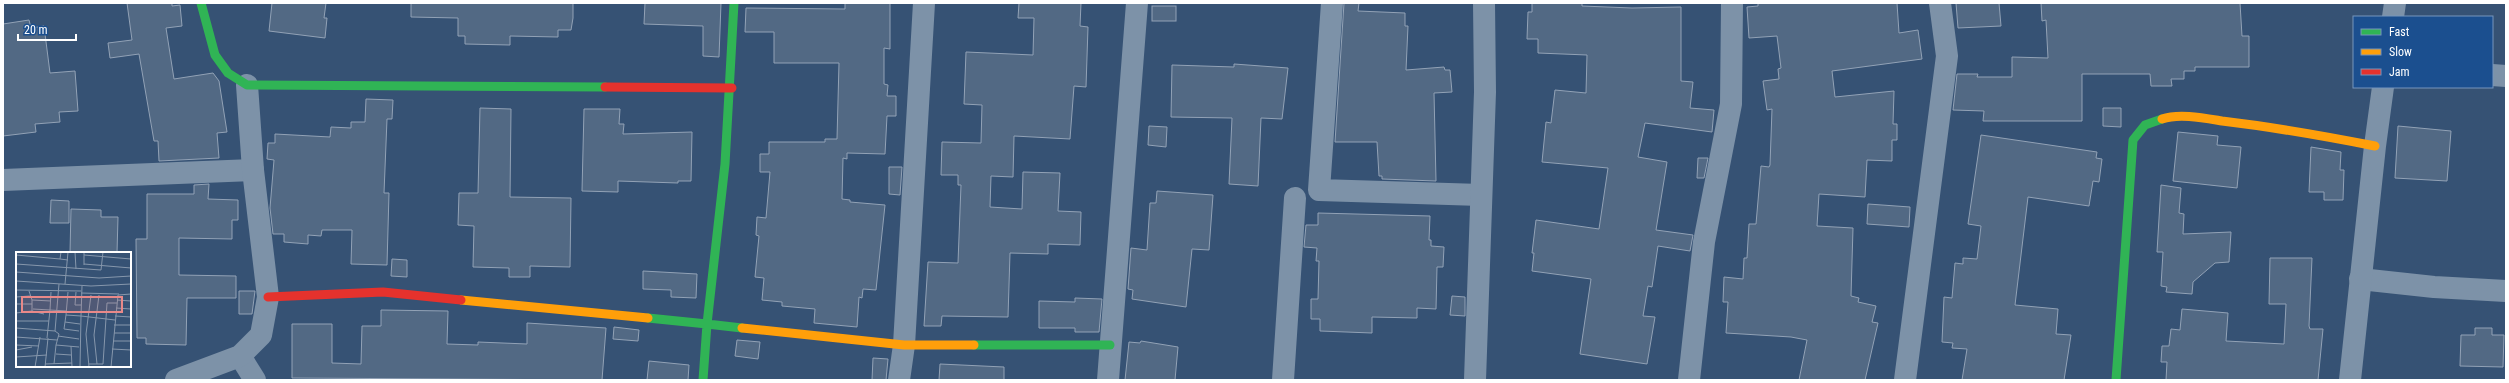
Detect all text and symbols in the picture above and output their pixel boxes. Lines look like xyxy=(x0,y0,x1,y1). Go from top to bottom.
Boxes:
scale bar xyxy=(18,16,76,42)
legend xyxy=(2353,16,2493,88)
text: 20 m xyxy=(24,23,48,37)
text: Fast xyxy=(2389,25,2410,39)
text: Slow xyxy=(2389,45,2412,59)
text: Jam xyxy=(2389,65,2410,79)
inset map xyxy=(16,252,131,367)

